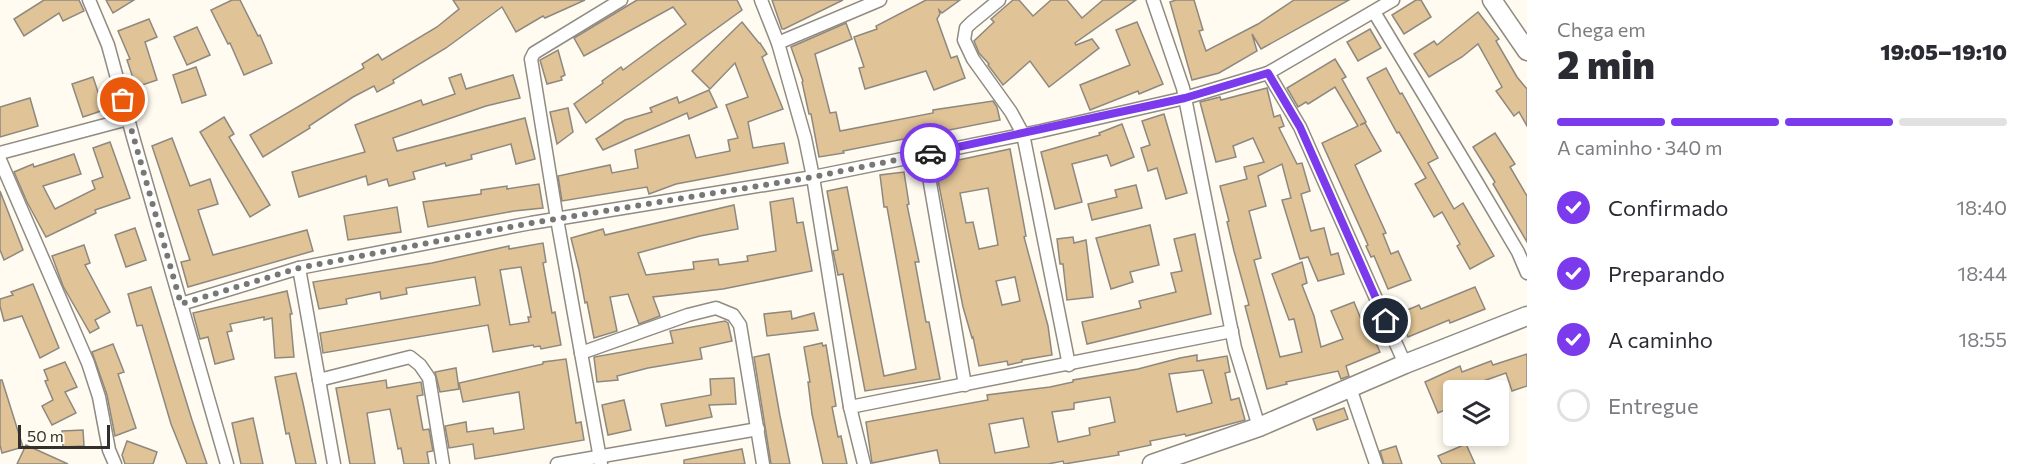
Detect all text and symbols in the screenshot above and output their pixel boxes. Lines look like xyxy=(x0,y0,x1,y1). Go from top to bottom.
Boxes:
text: Chega em xyxy=(1557,17,1646,41)
text: 19:05–19:10 xyxy=(1880,38,2007,65)
text: 2 min xyxy=(1557,39,1655,87)
pin xyxy=(97,74,148,125)
icon: bag xyxy=(106,83,139,116)
courier xyxy=(900,123,960,183)
text: A caminho · 340 m xyxy=(1557,135,1723,159)
icon: car xyxy=(914,137,947,170)
icon: check xyxy=(1557,191,1590,224)
text: Confirmado xyxy=(1608,194,1729,221)
text: 18:40 xyxy=(1957,195,2007,219)
icon: check xyxy=(1557,257,1590,290)
text: Preparando xyxy=(1608,260,1725,287)
text: 18:44 xyxy=(1958,261,2007,285)
pin xyxy=(1360,295,1411,346)
icon: home xyxy=(1369,304,1402,337)
icon: check xyxy=(1557,323,1590,356)
text: A caminho xyxy=(1608,326,1713,353)
text: 18:55 xyxy=(1959,327,2007,351)
map controls xyxy=(1443,380,1509,446)
button: layers xyxy=(1443,380,1509,446)
text: Entregue xyxy=(1608,392,1699,419)
scale bar xyxy=(18,422,110,450)
text: 50 m xyxy=(27,426,64,445)

